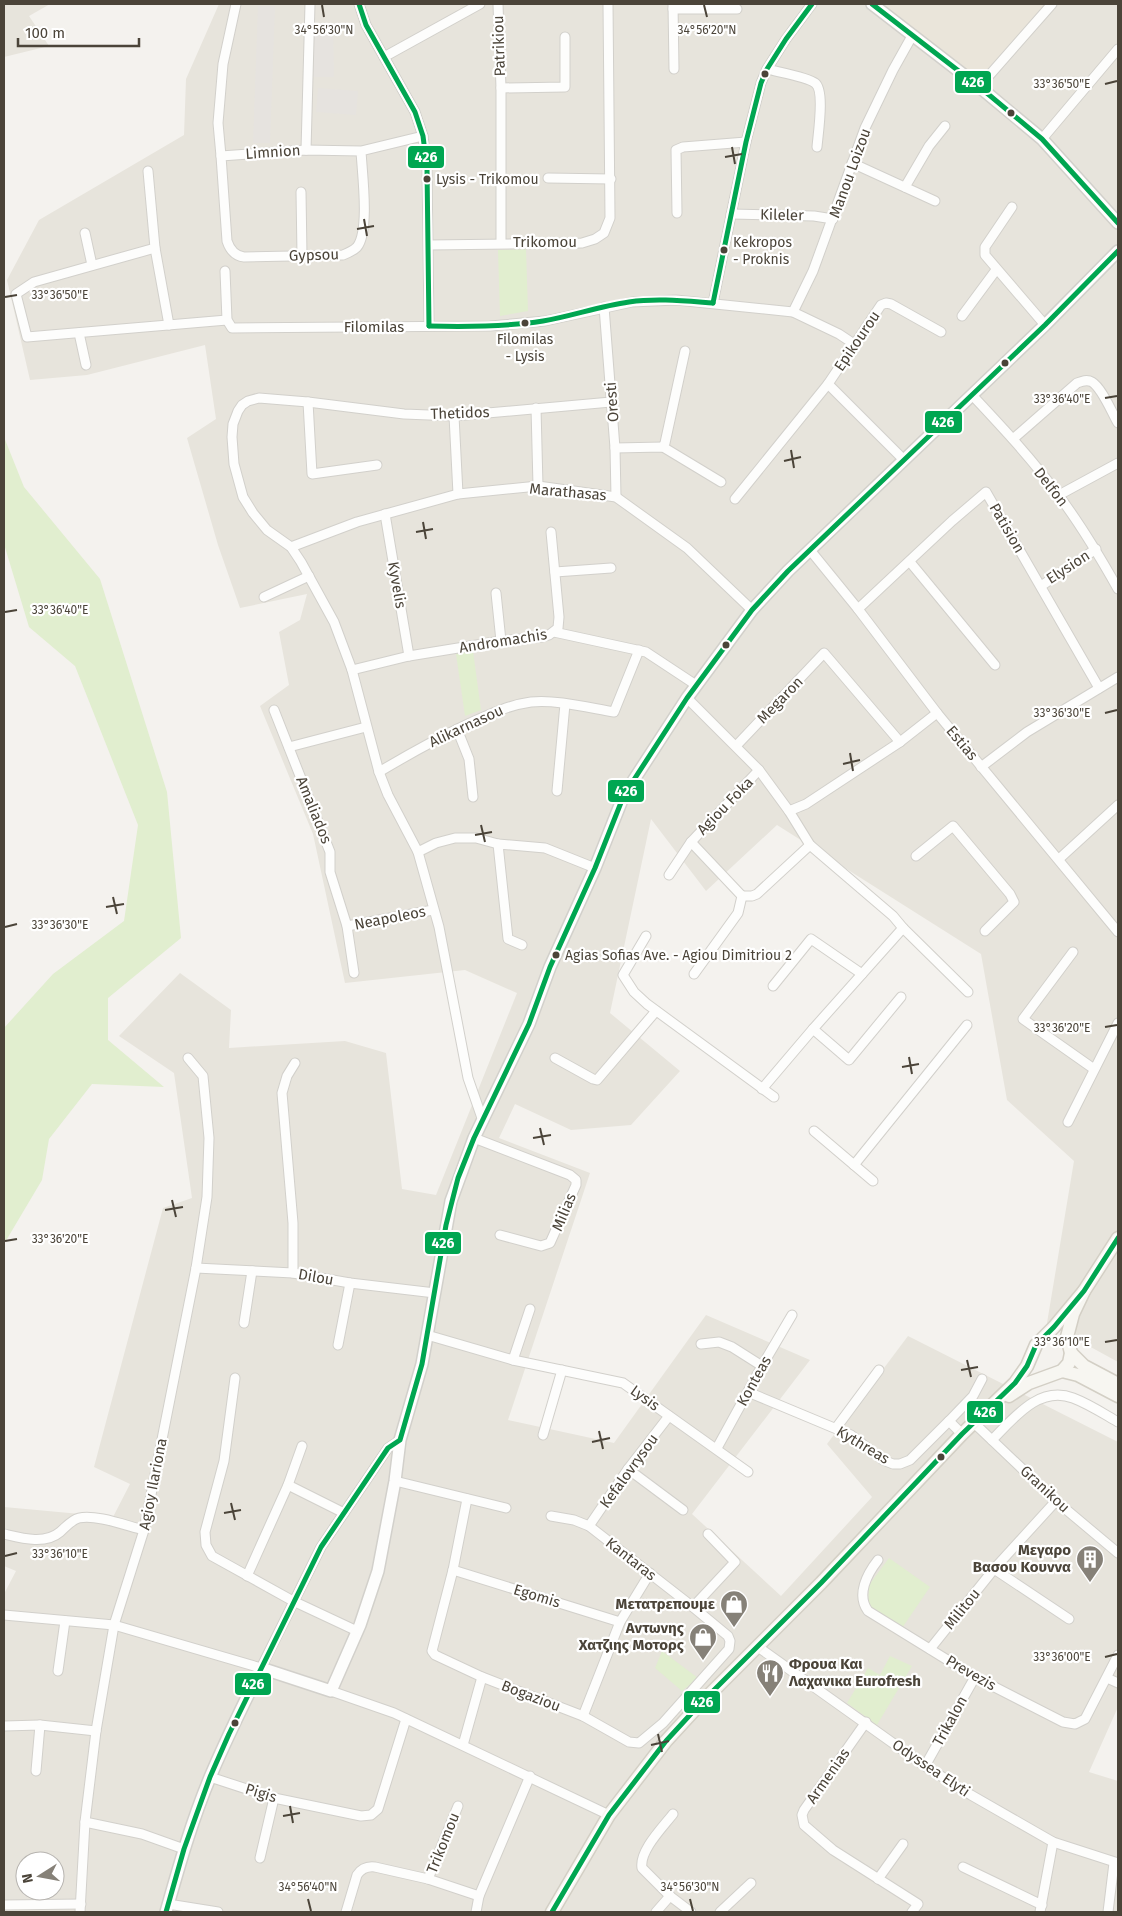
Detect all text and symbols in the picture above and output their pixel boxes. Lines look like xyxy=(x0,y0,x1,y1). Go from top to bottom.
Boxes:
scale bar xyxy=(18,15,139,47)
street label: Patrikiou xyxy=(489,15,509,77)
text: 34°56'30"N xyxy=(295,23,353,37)
text: 34°56'20"N xyxy=(678,23,736,37)
text: 100 m xyxy=(25,24,65,42)
unlabelled marker xyxy=(760,69,770,79)
line badge: 426 xyxy=(954,70,992,94)
text: 426 xyxy=(962,74,984,91)
text: 33°36'50"E xyxy=(1034,77,1090,91)
unlabelled marker xyxy=(1006,108,1016,118)
street label: Manou Loizou xyxy=(825,126,875,220)
street label: Limnion xyxy=(245,141,301,163)
line badge: 426 xyxy=(407,145,445,169)
text: 426 xyxy=(415,149,437,166)
place label: Lysis - Trikomou xyxy=(436,171,539,188)
marker: Lysis - Trikomou xyxy=(422,174,432,184)
street label: Kileler xyxy=(760,206,804,224)
street label: Trikomou xyxy=(513,233,577,251)
place label: Kekropos - Proknis xyxy=(733,234,792,268)
street label: Gypsou xyxy=(289,245,339,265)
marker: Kekropos - Proknis xyxy=(719,245,729,255)
text: 33°36'50"E xyxy=(32,288,88,302)
street label: Epikourou xyxy=(830,307,884,375)
street label: Filomilas xyxy=(344,318,404,336)
marker: Filomilas - Lysis xyxy=(520,318,530,328)
place label: Filomilas - Lysis xyxy=(497,331,554,365)
unlabelled marker xyxy=(1000,358,1010,368)
street label: Oresti xyxy=(602,381,622,423)
text: 33°36'40"E xyxy=(1034,392,1090,406)
street label: Thetidos xyxy=(430,403,490,423)
line badge: 426 xyxy=(924,410,963,434)
text: 426 xyxy=(932,414,954,431)
street label: Delfon xyxy=(1030,464,1072,510)
street label: Marathasas xyxy=(529,480,607,504)
street label: Patision xyxy=(986,500,1028,556)
street label: Elysion xyxy=(1043,546,1093,588)
street label: Kyvelis xyxy=(384,560,410,610)
text: 33°36'40"E xyxy=(32,603,88,617)
street label: Andromachis xyxy=(458,625,548,657)
unlabelled marker xyxy=(721,640,731,650)
street label: Megaron xyxy=(753,673,807,727)
street label: Alikarnasou xyxy=(426,701,506,751)
text: 33°36'30"E xyxy=(1034,706,1090,720)
street label: Estias xyxy=(942,722,982,764)
street label: Agiou Foka xyxy=(693,773,757,839)
street label: Amaliados xyxy=(292,774,336,846)
line badge: 426 xyxy=(607,779,645,803)
text: 426 xyxy=(615,783,637,800)
street label: Neapoleos xyxy=(353,902,427,934)
text: 33°36'30"E xyxy=(32,918,88,932)
place label: Agias Sofias Ave. - Agiou Dimitriou 2 xyxy=(565,947,792,964)
marker: Agias Sofias Ave. - Agiou Dimitriou 2 xyxy=(551,950,561,960)
text: 33°36'20"E xyxy=(1034,1021,1090,1035)
street label: Milias xyxy=(548,1190,580,1234)
line badge: 426 xyxy=(424,1231,462,1255)
text: 33°36'20"E xyxy=(32,1232,88,1246)
text: 426 xyxy=(432,1235,454,1252)
street label: Dilou xyxy=(297,1265,335,1289)
text: 33°36'10"E xyxy=(1034,1335,1090,1349)
street label: Konteas xyxy=(733,1353,775,1409)
street label: Lysis xyxy=(627,1381,663,1415)
line badge: 426 xyxy=(966,1400,1004,1424)
text: 426 xyxy=(974,1404,996,1421)
street label: Kythreas xyxy=(833,1422,893,1468)
street label: Kefalovrysou xyxy=(596,1430,662,1512)
street label: Agioy Ilariona xyxy=(135,1436,171,1532)
unlabelled marker xyxy=(936,1452,946,1462)
street label: Granikou xyxy=(1017,1462,1073,1516)
street label: Kantaras xyxy=(602,1534,660,1584)
place label: Μεγαρο Βασου Κουννα xyxy=(973,1541,1071,1576)
building icon: Μεγαρο Βασου Κουννα xyxy=(1075,1544,1105,1583)
text: 33°36'10"E xyxy=(32,1547,88,1561)
street label: Egomis xyxy=(511,1580,563,1612)
street label: Militou xyxy=(940,1585,984,1633)
shop icon: Μετατρεπουμε xyxy=(719,1589,749,1628)
place label: Μετατρεπουμε xyxy=(616,1595,716,1613)
place label: Αντωνης Χατζιης Μοτορς xyxy=(578,1619,685,1654)
shop icon: Αντωνης Χατζιης Μοτορς xyxy=(688,1622,718,1661)
text: 33°36'00"E xyxy=(1033,1650,1091,1664)
street label: Prevezis xyxy=(943,1651,999,1695)
place label: Φρουα Και Λαχανικα Eurofresh xyxy=(788,1655,921,1690)
restaurant icon: Φρουα Και Λαχανικα Eurofresh xyxy=(755,1658,785,1697)
line badge: 426 xyxy=(234,1672,272,1696)
text: 426 xyxy=(242,1676,264,1693)
street label: Bogaziou xyxy=(499,1677,563,1715)
line badge: 426 xyxy=(683,1690,721,1714)
street label: Trikalon xyxy=(929,1693,971,1749)
text: 426 xyxy=(691,1694,713,1711)
unlabelled marker xyxy=(230,1718,240,1728)
street label: Odyssea Elyti xyxy=(889,1735,973,1801)
street label: Armenias xyxy=(802,1745,854,1807)
street label: Pigis xyxy=(243,1780,279,1806)
street label: Trikomou xyxy=(423,1810,463,1876)
north arrow xyxy=(15,1851,65,1901)
text: N xyxy=(18,1872,37,1885)
text: 34°56'40"N xyxy=(279,1880,337,1894)
text: 34°56'30"N xyxy=(661,1880,719,1894)

